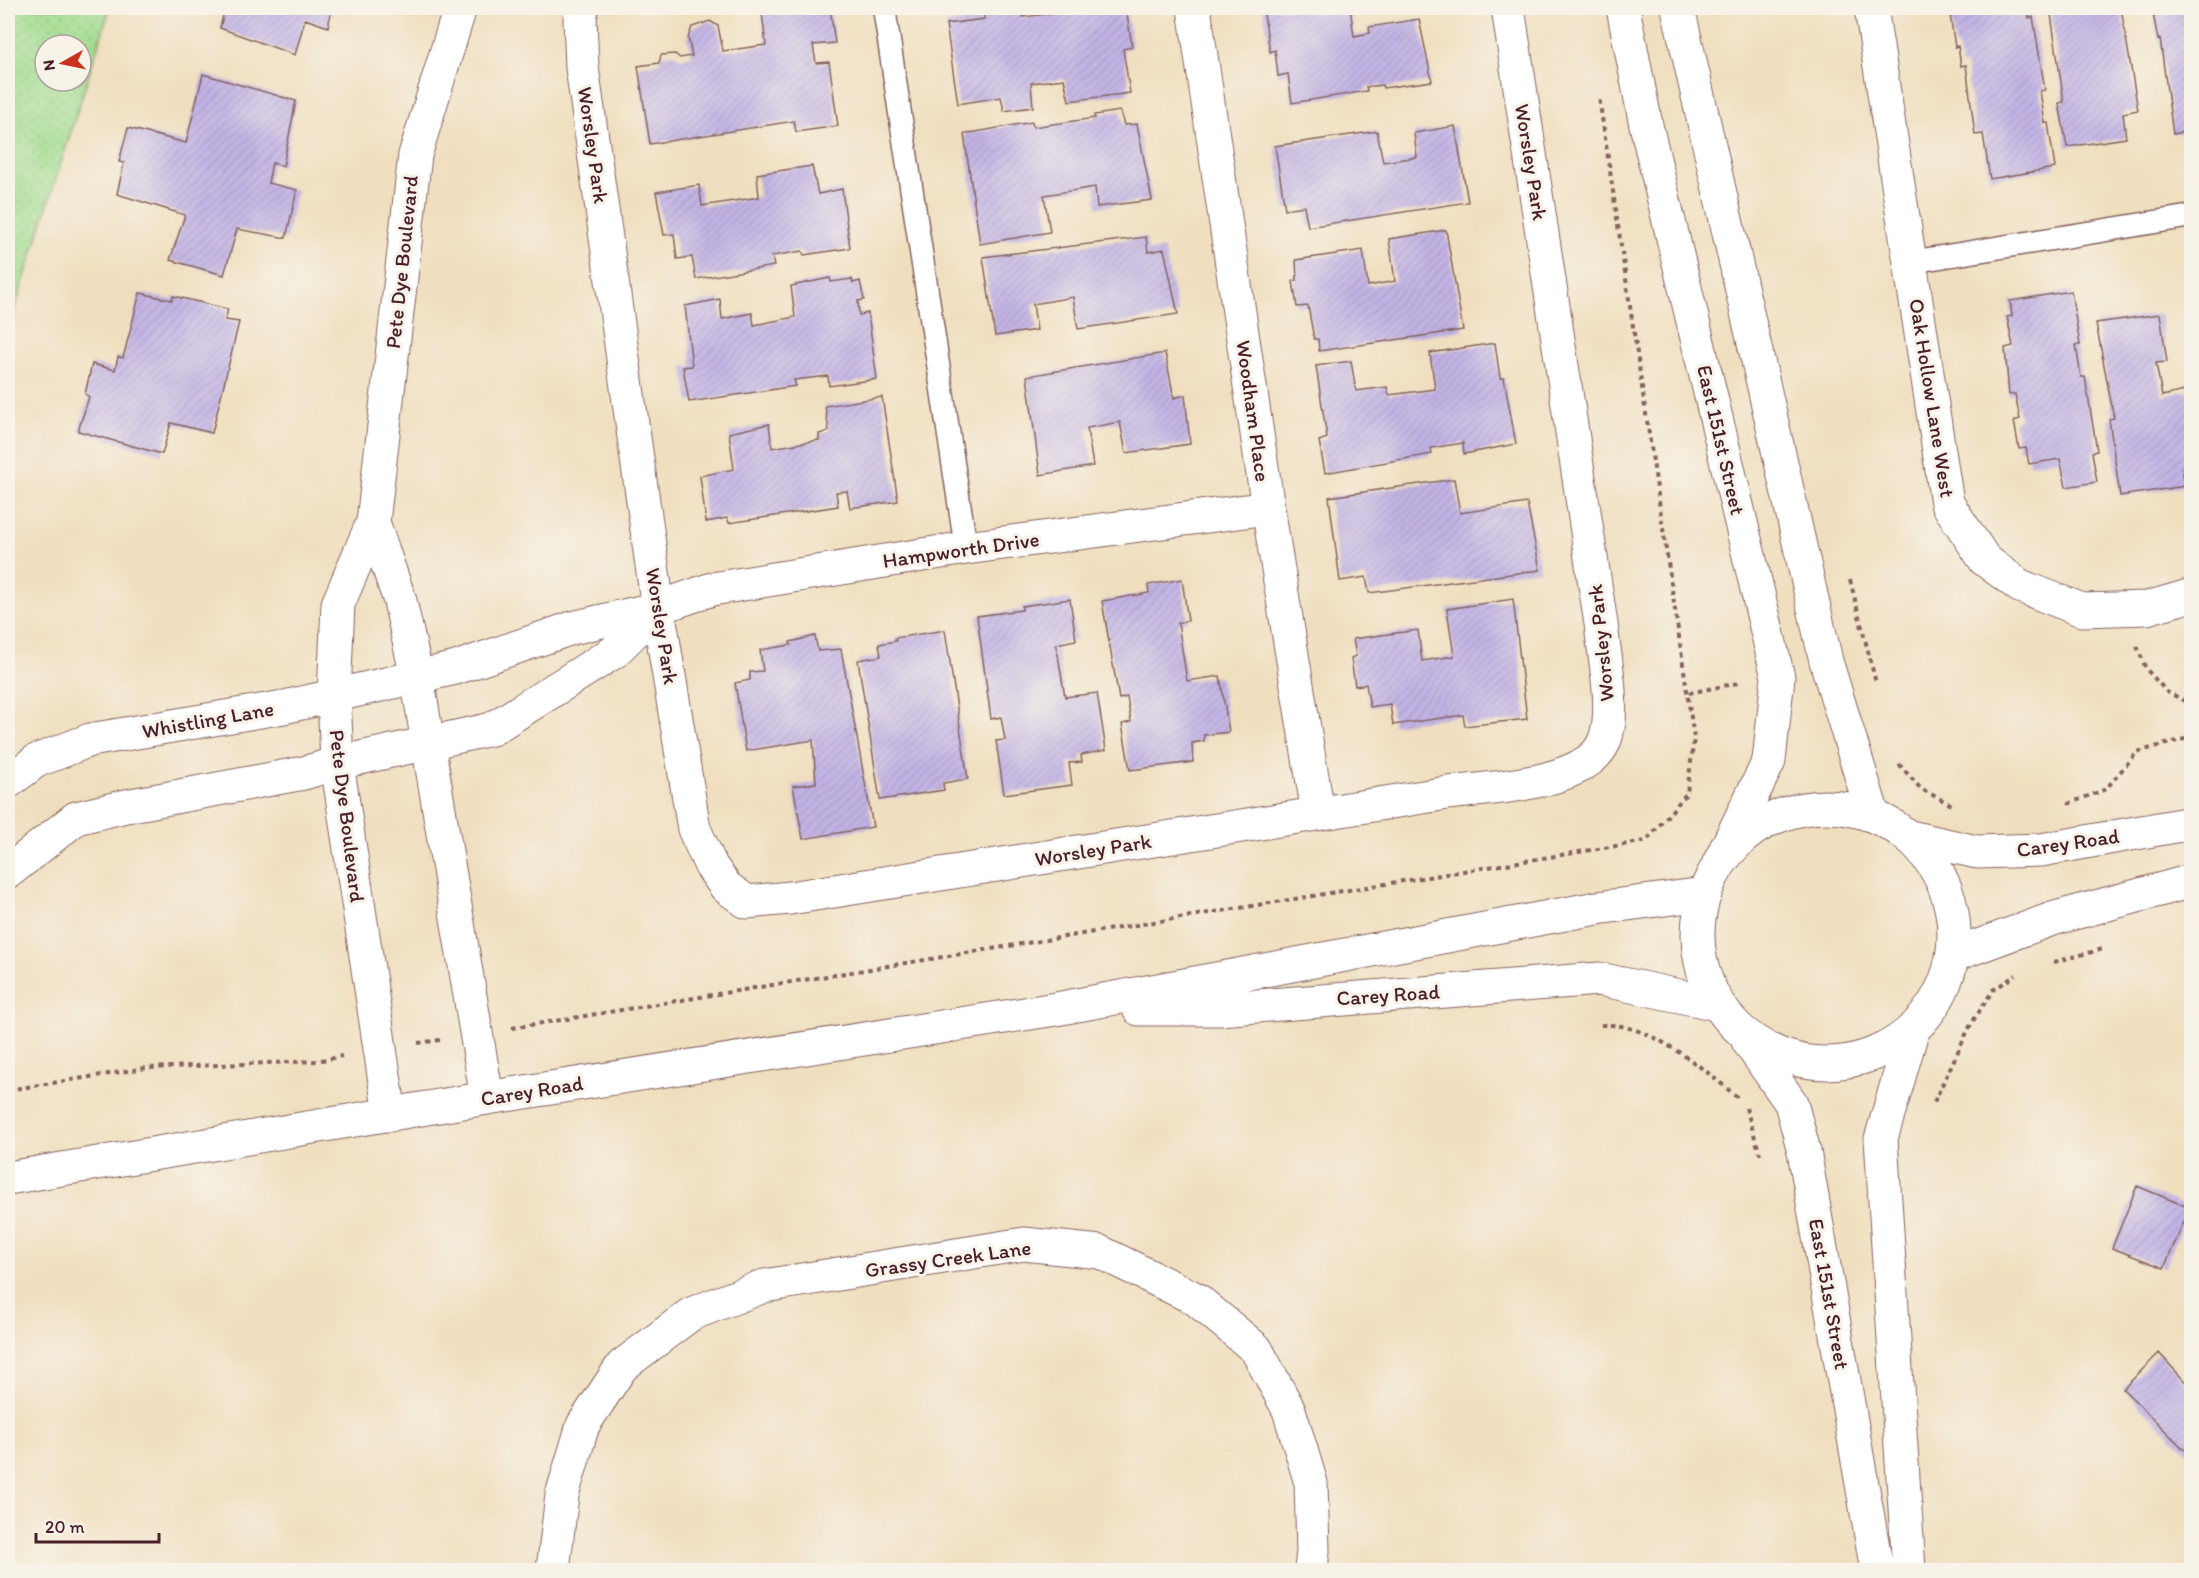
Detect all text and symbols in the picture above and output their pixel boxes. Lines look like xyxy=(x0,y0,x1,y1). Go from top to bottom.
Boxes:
north arrow xyxy=(33,33,93,93)
text: N xyxy=(38,58,59,72)
street label: Worsley Park xyxy=(573,85,614,205)
street label: Worsley Park xyxy=(1510,102,1553,222)
street label: Pete Dye Boulevard xyxy=(380,174,423,350)
street label: Oak Hollow Lane West xyxy=(1904,297,1961,499)
street label: Woodham Place xyxy=(1231,339,1276,483)
street label: East 151st Street xyxy=(1692,363,1751,517)
street label: Hampworth Drive xyxy=(881,526,1041,573)
street label: Worsley Park xyxy=(641,566,684,686)
street label: Worsley Park xyxy=(1582,583,1619,703)
street label: Whistling Lane xyxy=(140,696,276,743)
street label: Pete Dye Boulevard xyxy=(324,728,371,904)
street label: Carey Road xyxy=(2015,823,2121,862)
street label: Worsley Park xyxy=(1033,828,1153,871)
street label: Carey Road xyxy=(1336,978,1441,1011)
street label: Carey Road xyxy=(479,1070,585,1111)
street label: East 151st Street xyxy=(1804,1216,1855,1371)
street label: Grassy Creek Lane xyxy=(863,1234,1033,1283)
scale bar xyxy=(36,1506,159,1544)
text: 20 m xyxy=(45,1516,85,1538)

